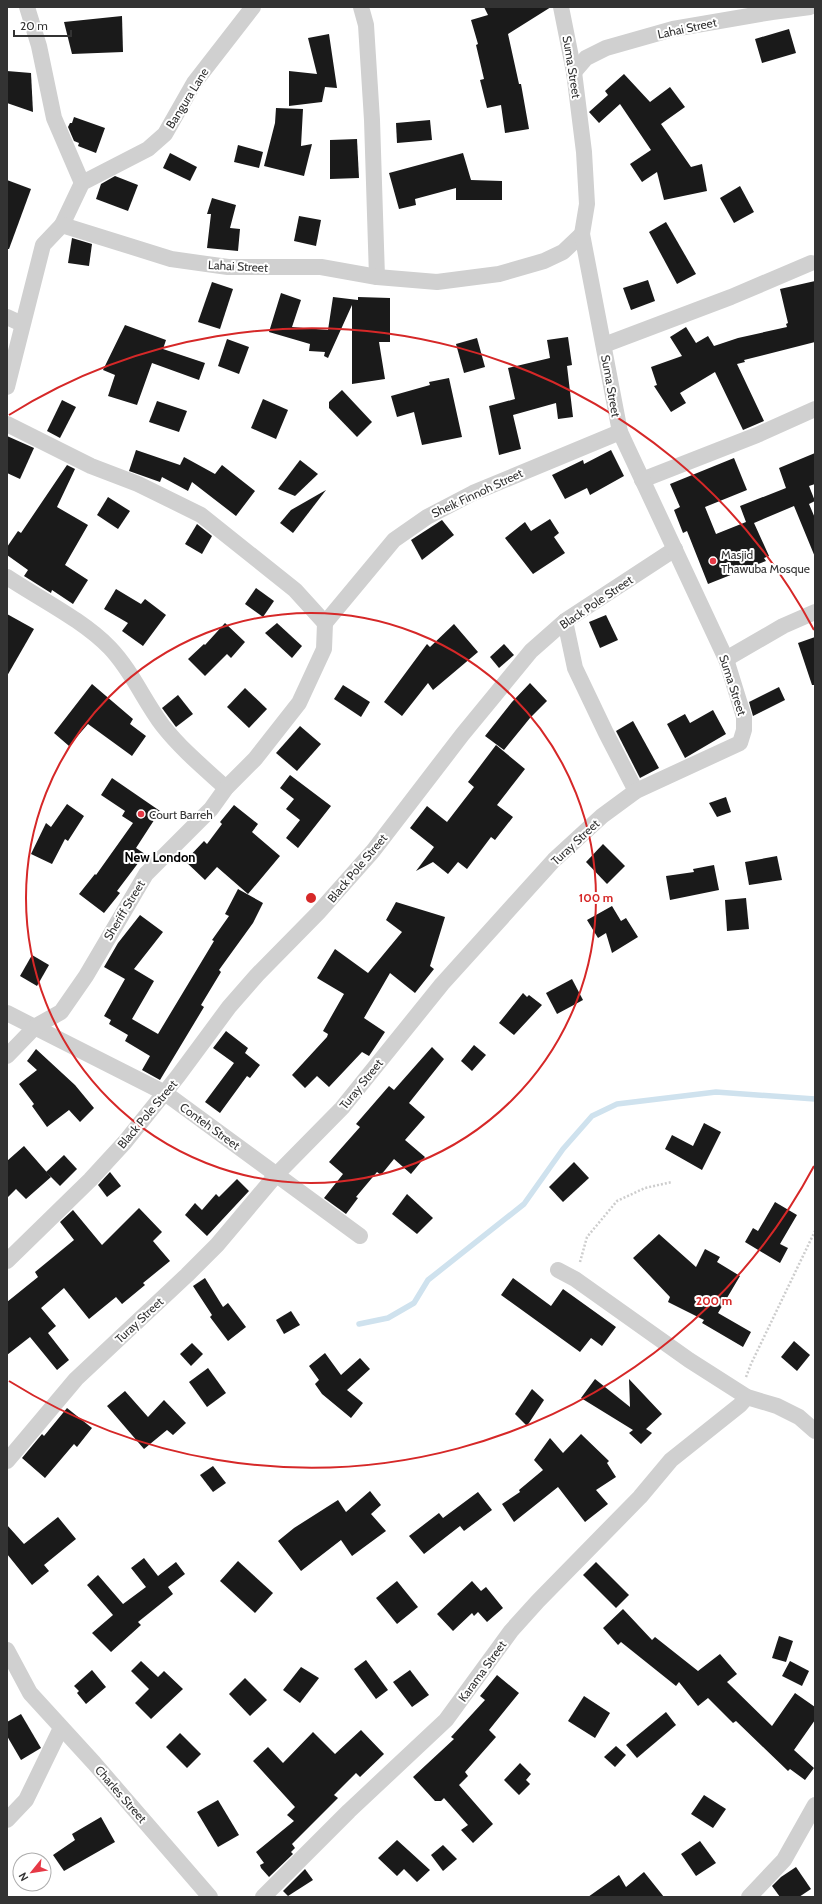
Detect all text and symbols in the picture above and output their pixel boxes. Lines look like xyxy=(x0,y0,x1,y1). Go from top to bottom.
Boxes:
scale bar xyxy=(14,12,71,38)
street label: Lahai Street xyxy=(656,14,718,42)
text: 20 m xyxy=(20,18,48,33)
street label: Suma Street xyxy=(560,35,584,99)
street label: Bangura Lane xyxy=(162,65,212,131)
street label: Lahai Street xyxy=(208,257,268,275)
street label: Suma Street xyxy=(598,354,624,418)
street label: Sheik Finnoh Street xyxy=(429,465,525,521)
place label: Masjid Thawuba Mosque xyxy=(721,547,810,576)
marker: Masjid Thawuba Mosque xyxy=(708,556,718,566)
street label: Black Pole Street xyxy=(557,572,635,632)
street label: Suma Street xyxy=(716,653,750,717)
place label: Court Barreh xyxy=(149,807,213,822)
marker: Court Barreh xyxy=(136,809,146,819)
street label: Turay Street xyxy=(548,816,602,868)
street label: Black Pole Street xyxy=(324,831,390,905)
district label: New London xyxy=(124,849,196,865)
street label: Sheriff Street xyxy=(100,877,148,943)
text: 100 m xyxy=(579,890,613,905)
centre of rings xyxy=(304,891,318,905)
street label: Turay Street xyxy=(336,1056,386,1112)
street label: Black Pole Street xyxy=(114,1077,180,1151)
street label: Conteh Street xyxy=(177,1099,243,1153)
text: 200 m xyxy=(696,1293,732,1308)
street label: Turay Street xyxy=(112,1294,166,1346)
street label: Karama Street xyxy=(455,1638,509,1704)
street label: Charles Street xyxy=(92,1762,150,1826)
north arrow xyxy=(12,1852,52,1892)
text: N xyxy=(15,1870,31,1884)

